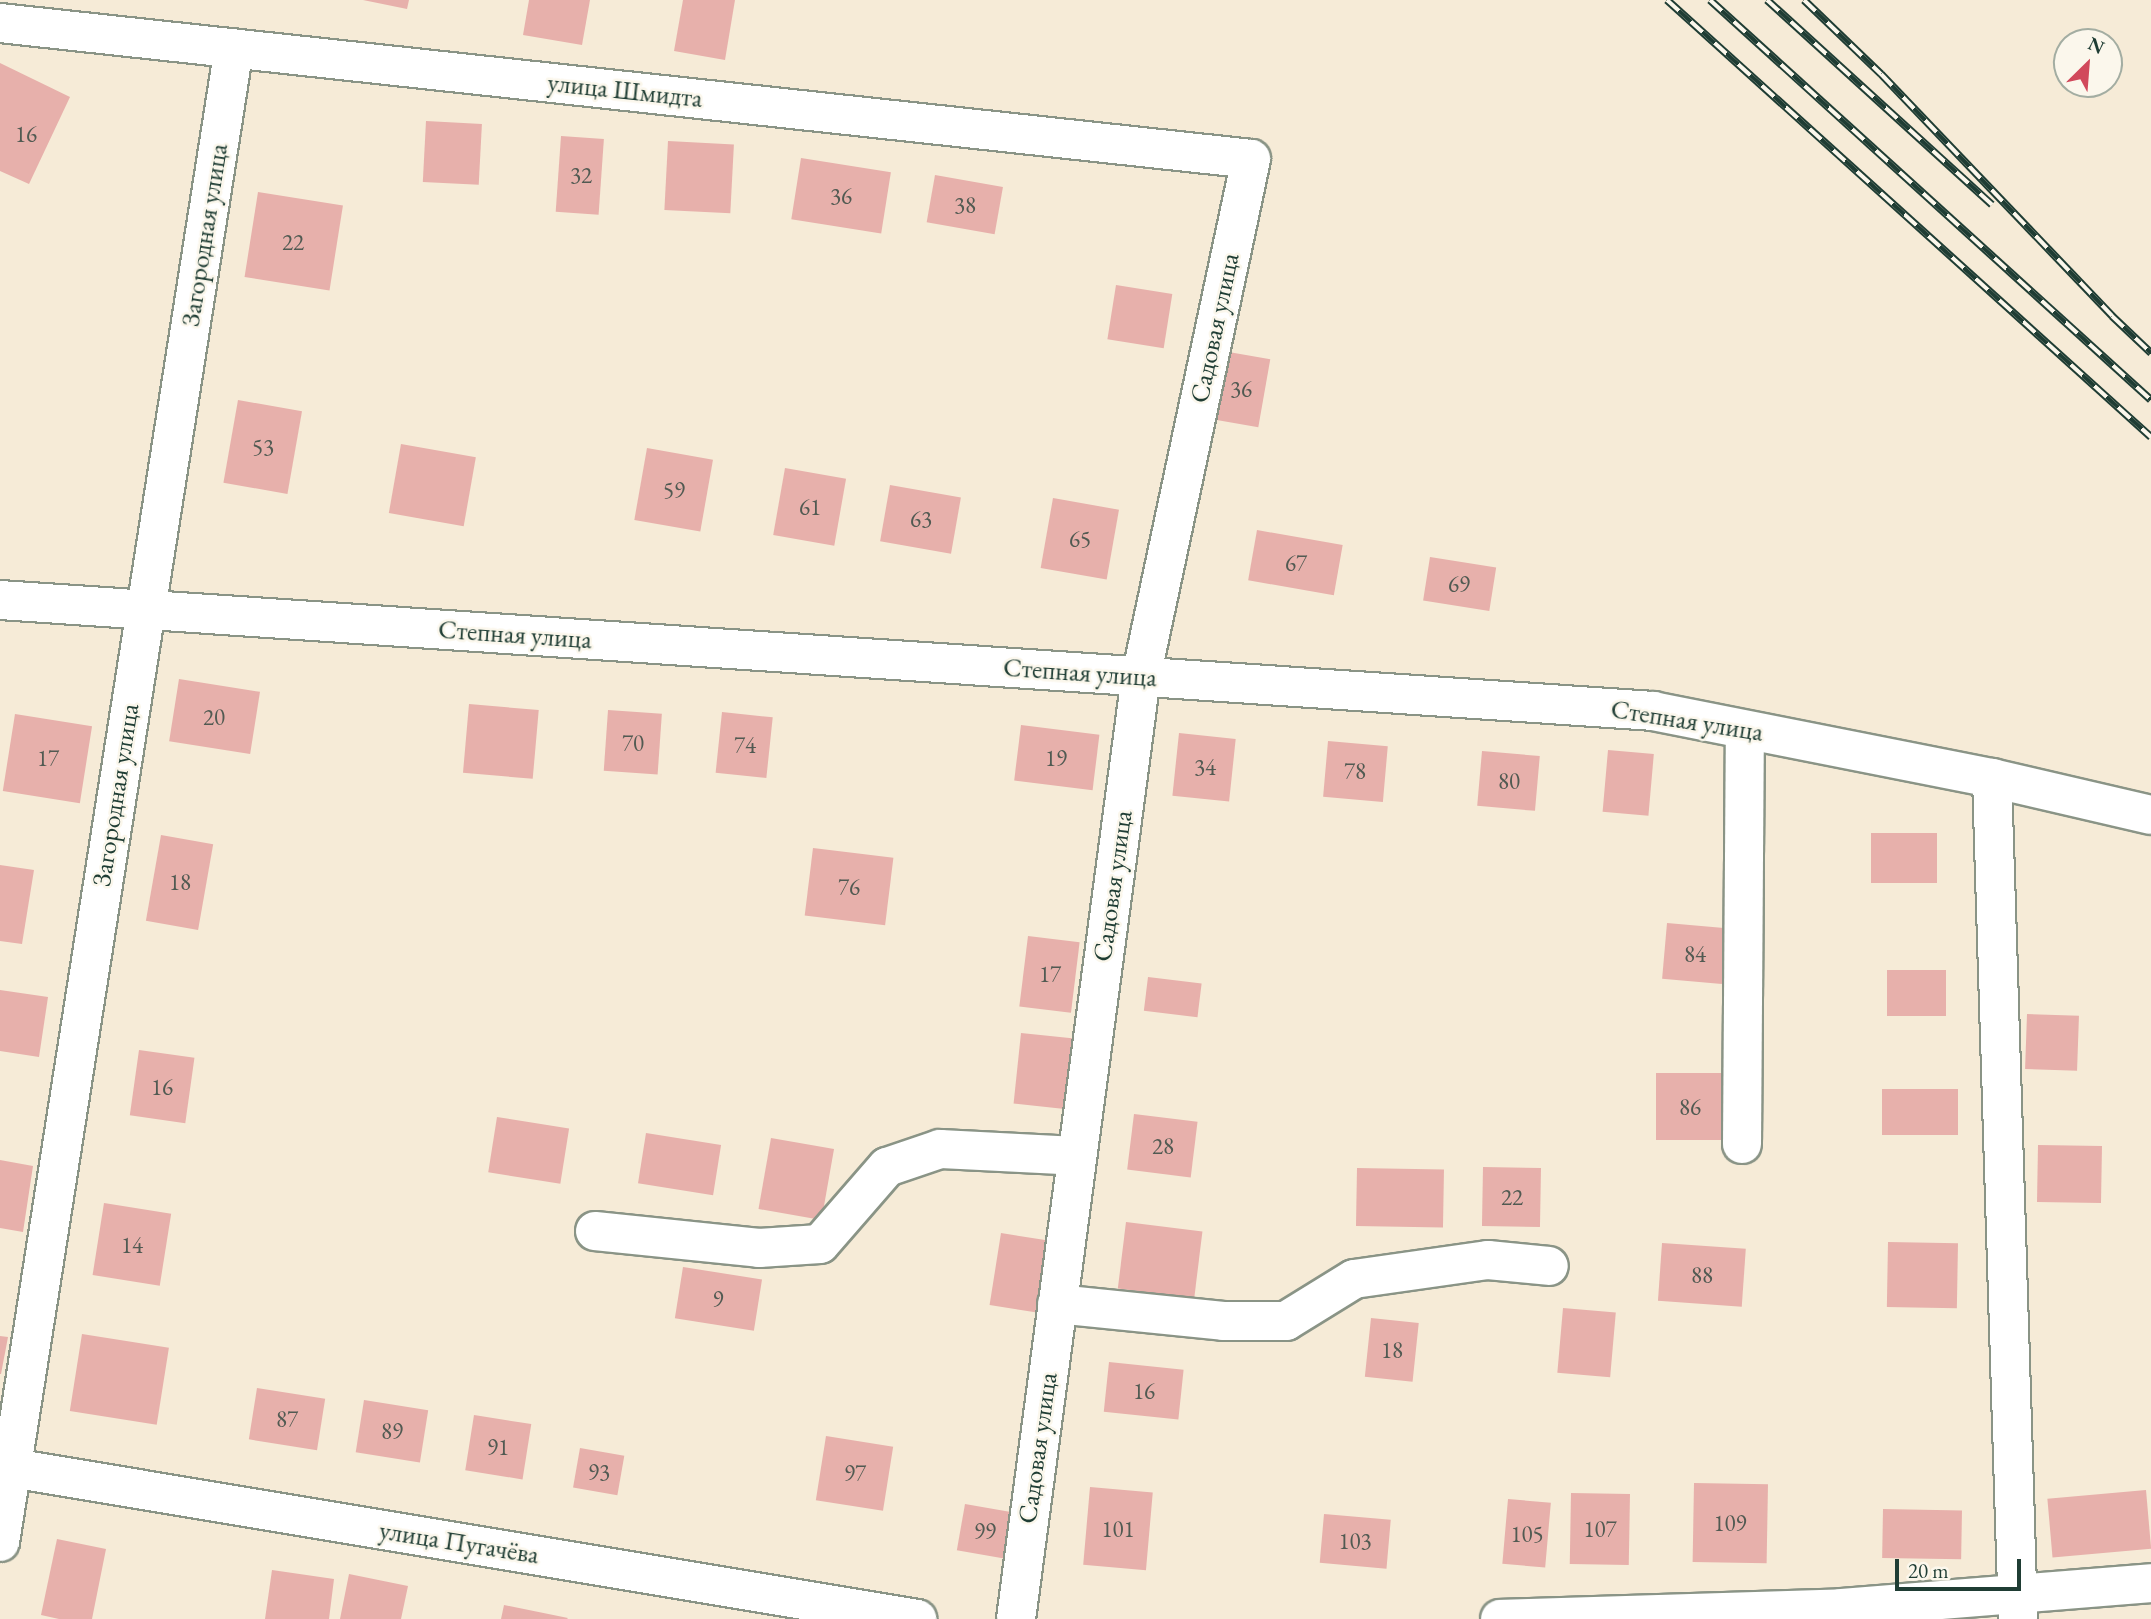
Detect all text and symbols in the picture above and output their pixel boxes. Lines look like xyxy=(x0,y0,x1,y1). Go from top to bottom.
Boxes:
north arrow xyxy=(2053,28,2123,98)
text: N xyxy=(2084,31,2108,60)
street label: улица Шмидта xyxy=(546,67,704,115)
house number: 16 xyxy=(15,120,37,148)
street label: Загородная улица xyxy=(175,141,235,329)
house number: 32 xyxy=(570,161,592,189)
house number: 36 xyxy=(830,182,852,210)
house number: 38 xyxy=(954,191,976,219)
house number: 22 xyxy=(282,228,304,256)
street label: Садовая улица xyxy=(1184,250,1246,406)
house number: 36 xyxy=(1230,375,1252,403)
house number: 53 xyxy=(252,433,274,461)
house number: 59 xyxy=(663,476,685,504)
house number: 61 xyxy=(799,493,821,521)
house number: 63 xyxy=(910,505,932,533)
house number: 65 xyxy=(1069,525,1091,553)
house number: 67 xyxy=(1285,549,1307,577)
house number: 69 xyxy=(1448,570,1470,598)
street label: Степная улица xyxy=(437,614,593,656)
street label: Степная улица xyxy=(1002,652,1158,694)
street label: Степная улица xyxy=(1609,694,1765,748)
street label: Загородная улица xyxy=(86,701,146,889)
house number: 20 xyxy=(203,703,225,731)
house number: 70 xyxy=(622,729,644,757)
house number: 74 xyxy=(734,731,756,759)
house number: 17 xyxy=(37,744,59,772)
house number: 19 xyxy=(1045,744,1067,772)
house number: 34 xyxy=(1194,753,1216,781)
house number: 78 xyxy=(1344,757,1366,785)
house number: 80 xyxy=(1498,767,1520,795)
street label: Садовая улица xyxy=(1087,808,1139,964)
house number: 18 xyxy=(169,868,191,896)
house number: 76 xyxy=(838,873,860,901)
house number: 84 xyxy=(1684,940,1706,968)
house number: 17 xyxy=(1039,960,1061,988)
house number: 16 xyxy=(151,1073,173,1101)
house number: 86 xyxy=(1679,1093,1701,1121)
house number: 28 xyxy=(1152,1132,1174,1160)
house number: 22 xyxy=(1501,1183,1523,1211)
house number: 14 xyxy=(121,1231,143,1259)
house number: 88 xyxy=(1691,1261,1713,1289)
house number: 9 xyxy=(712,1285,724,1313)
house number: 18 xyxy=(1381,1336,1403,1364)
street label: Садовая улица xyxy=(1012,1370,1064,1526)
house number: 16 xyxy=(1133,1377,1155,1405)
house number: 87 xyxy=(276,1405,298,1433)
house number: 89 xyxy=(381,1417,403,1445)
house number: 91 xyxy=(487,1433,509,1461)
house number: 93 xyxy=(588,1458,610,1486)
house number: 97 xyxy=(844,1459,866,1487)
house number: 109 xyxy=(1713,1509,1747,1537)
street label: улица Пугачёва xyxy=(377,1515,541,1571)
house number: 101 xyxy=(1101,1515,1135,1543)
house number: 107 xyxy=(1583,1515,1617,1543)
house number: 99 xyxy=(974,1517,996,1545)
house number: 105 xyxy=(1510,1520,1544,1548)
house number: 103 xyxy=(1338,1527,1372,1555)
scale bar xyxy=(1899,1546,2025,1590)
text: 20 m xyxy=(1908,1557,1949,1584)

